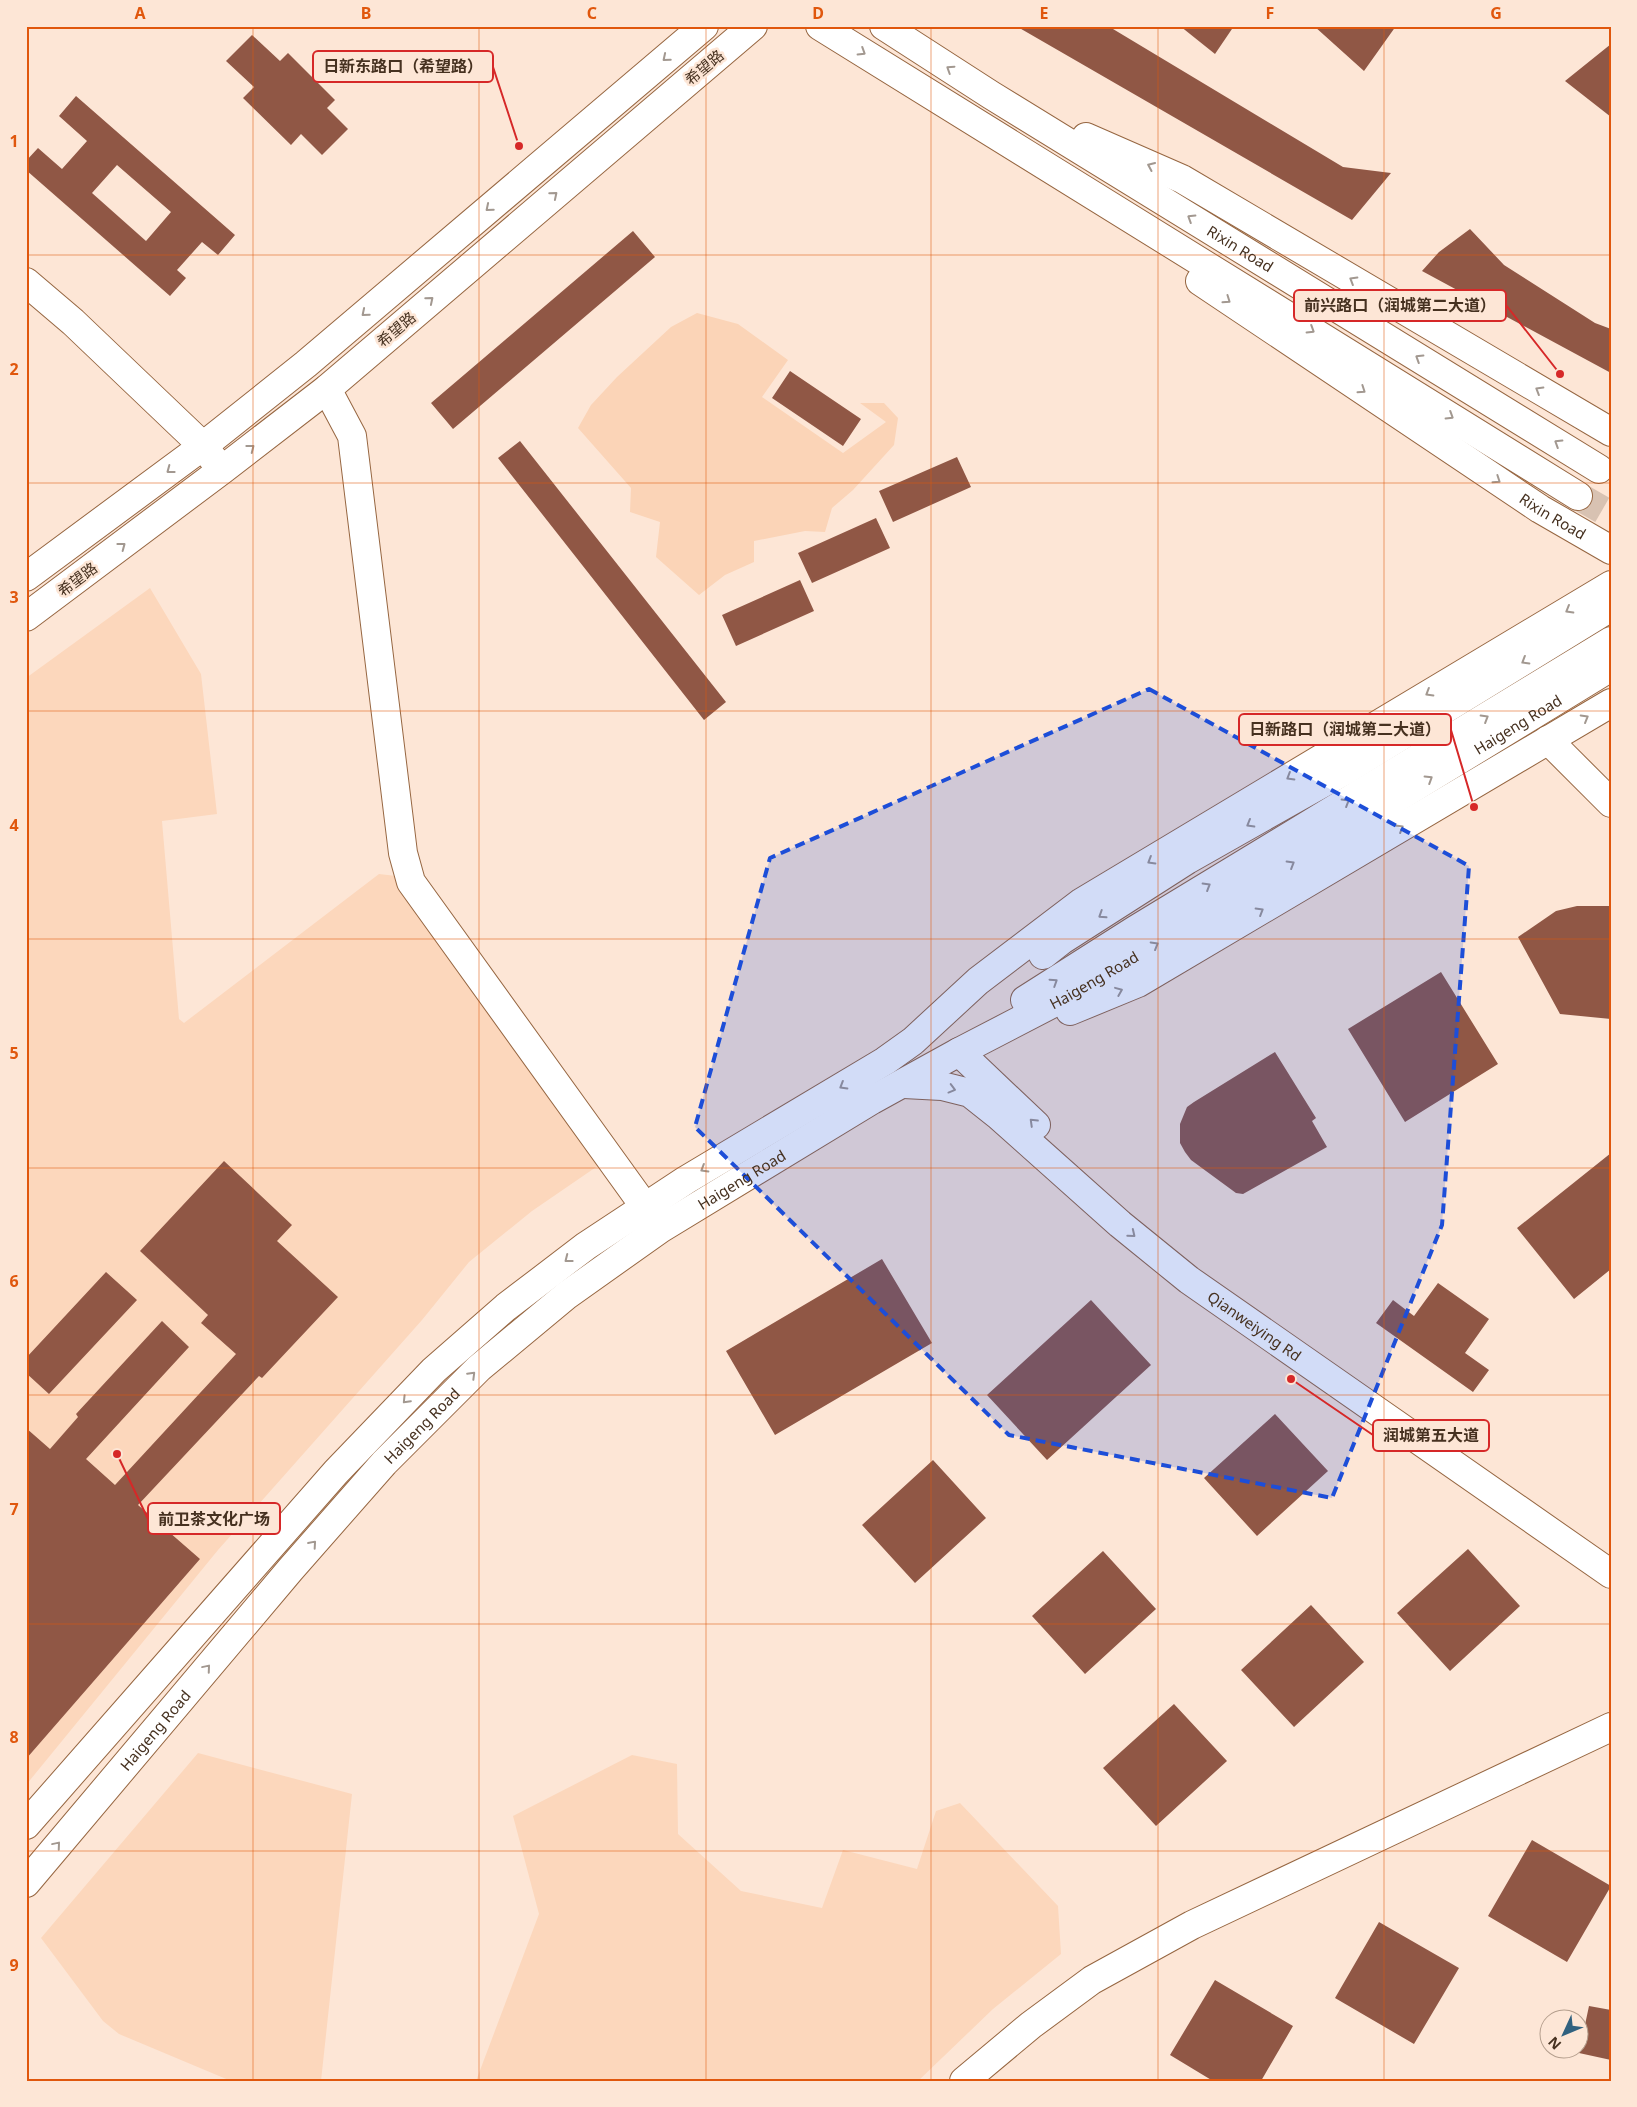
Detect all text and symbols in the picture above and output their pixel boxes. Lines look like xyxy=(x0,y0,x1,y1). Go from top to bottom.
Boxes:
text: A xyxy=(134,2,146,24)
text: B xyxy=(361,2,371,24)
text: C xyxy=(587,2,597,24)
text: D xyxy=(812,2,824,24)
text: E xyxy=(1040,2,1049,24)
text: F xyxy=(1266,2,1274,24)
text: G xyxy=(1490,2,1502,24)
street label: 希望路 xyxy=(680,45,728,89)
one-way arrow xyxy=(856,45,865,55)
callout: 日新东路口（希望路） xyxy=(313,51,493,82)
one-way arrow xyxy=(663,52,672,61)
text: 日新东路口（希望路） xyxy=(323,55,483,77)
one-way arrow xyxy=(946,66,956,75)
text: 1 xyxy=(9,130,19,152)
one-way arrow xyxy=(1147,161,1156,172)
one-way arrow xyxy=(548,192,557,200)
one-way arrow xyxy=(486,202,495,211)
one-way arrow xyxy=(1188,215,1197,225)
street label: Rixin Road xyxy=(1203,220,1277,276)
one-way arrow xyxy=(1350,277,1359,287)
callout: 前兴路口（润城第二大道） xyxy=(1294,290,1506,321)
one-way arrow xyxy=(1221,294,1230,303)
text: 前兴路口（润城第二大道） xyxy=(1304,294,1496,316)
one-way arrow xyxy=(424,297,433,306)
one-way arrow xyxy=(362,307,371,316)
street label: 希望路 xyxy=(372,307,420,351)
one-way arrow xyxy=(1306,324,1315,334)
one-way arrow xyxy=(1416,355,1425,365)
text: 2 xyxy=(9,358,19,380)
one-way arrow xyxy=(1356,384,1365,393)
one-way arrow xyxy=(1535,386,1544,396)
one-way arrow xyxy=(1444,409,1453,419)
one-way arrow xyxy=(1554,440,1563,450)
one-way arrow xyxy=(245,445,255,454)
one-way arrow xyxy=(166,464,176,473)
one-way arrow xyxy=(1491,474,1501,483)
street label: Rixin Road xyxy=(1516,488,1590,544)
one-way arrow xyxy=(116,543,126,552)
street label: 希望路 xyxy=(53,557,101,601)
text: 3 xyxy=(9,586,19,608)
one-way arrow xyxy=(1565,603,1574,613)
one-way arrow xyxy=(1521,655,1530,665)
one-way arrow xyxy=(1426,687,1435,697)
street label: Haigeng Road xyxy=(1470,690,1565,759)
callout: 日新路口（润城第二大道） xyxy=(1239,714,1451,745)
one-way arrow xyxy=(1479,714,1488,724)
one-way arrow xyxy=(1579,715,1588,725)
text: 日新路口（润城第二大道） xyxy=(1249,718,1441,740)
one-way arrow xyxy=(1287,771,1296,781)
one-way arrow xyxy=(1424,775,1433,785)
one-way arrow xyxy=(1340,799,1349,808)
text: 4 xyxy=(9,814,19,836)
one-way arrow xyxy=(1246,818,1255,828)
one-way arrow xyxy=(1394,824,1403,834)
one-way arrow xyxy=(1147,855,1156,865)
one-way arrow xyxy=(1285,860,1294,870)
one-way arrow xyxy=(1201,883,1210,893)
one-way arrow xyxy=(1254,907,1263,917)
one-way arrow xyxy=(1099,908,1108,918)
one-way arrow xyxy=(1150,941,1159,951)
street label: Haigeng Road xyxy=(1046,946,1142,1013)
one-way arrow xyxy=(1049,978,1058,988)
one-way arrow xyxy=(1114,986,1123,997)
text: 5 xyxy=(9,1042,19,1064)
one-way arrow xyxy=(840,1079,849,1089)
one-way arrow xyxy=(948,1083,957,1094)
one-way arrow xyxy=(1030,1119,1039,1128)
street label: Haigeng Road xyxy=(694,1145,789,1214)
one-way arrow xyxy=(700,1163,709,1173)
one-way arrow xyxy=(1126,1228,1135,1237)
one-way arrow xyxy=(565,1253,574,1262)
text: 6 xyxy=(9,1270,19,1292)
street label: Qianweiying Rd xyxy=(1204,1286,1305,1365)
one-way arrow xyxy=(467,1372,476,1381)
street label: Haigeng Road xyxy=(379,1383,464,1468)
one-way arrow xyxy=(403,1394,412,1403)
callout: 润城第五大道 xyxy=(1373,1420,1489,1451)
text: 润城第五大道 xyxy=(1383,1424,1479,1446)
text: 7 xyxy=(9,1498,19,1520)
callout: 前卫茶文化广场 xyxy=(148,1503,280,1534)
text: 前卫茶文化广场 xyxy=(158,1508,270,1530)
one-way arrow xyxy=(307,1541,316,1550)
one-way arrow xyxy=(202,1664,211,1673)
street label: Haigeng Road xyxy=(115,1686,195,1775)
text: 8 xyxy=(9,1726,19,1748)
one-way arrow xyxy=(52,1842,60,1851)
text: 9 xyxy=(9,1954,19,1976)
north arrow xyxy=(1540,2010,1590,2060)
text: N xyxy=(1543,2033,1565,2054)

